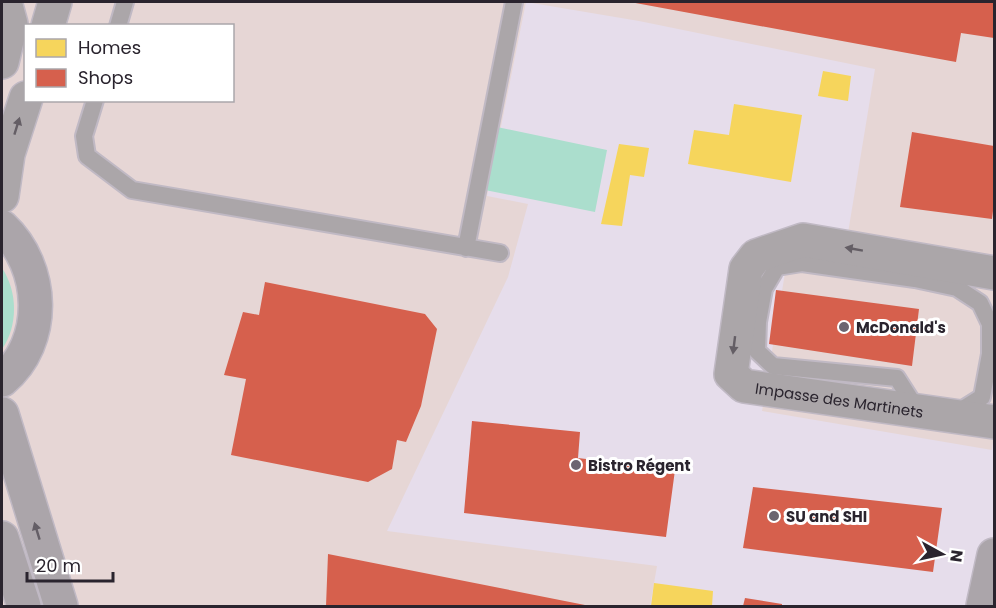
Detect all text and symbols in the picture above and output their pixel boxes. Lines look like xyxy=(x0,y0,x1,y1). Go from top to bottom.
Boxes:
legend xyxy=(24,24,234,102)
text: Homes xyxy=(78,35,141,60)
text: Shops xyxy=(78,65,133,90)
one-way arrow xyxy=(13,117,22,135)
one-way arrow xyxy=(844,244,863,253)
place label: McDonald's xyxy=(856,317,946,338)
marker: McDonald's xyxy=(837,320,851,334)
one-way arrow xyxy=(730,336,739,355)
street label: Impasse des Martinets xyxy=(754,377,925,422)
place label: Bistro Régent xyxy=(588,455,691,476)
marker: Bistro Régent xyxy=(569,458,583,472)
place label: SU and SHI xyxy=(786,506,867,527)
marker: SU and SHI xyxy=(767,509,781,523)
one-way arrow xyxy=(32,522,41,540)
north arrow xyxy=(912,524,972,584)
scale bar xyxy=(27,545,112,583)
text: N xyxy=(944,548,969,564)
text: 20 m xyxy=(36,553,81,578)

